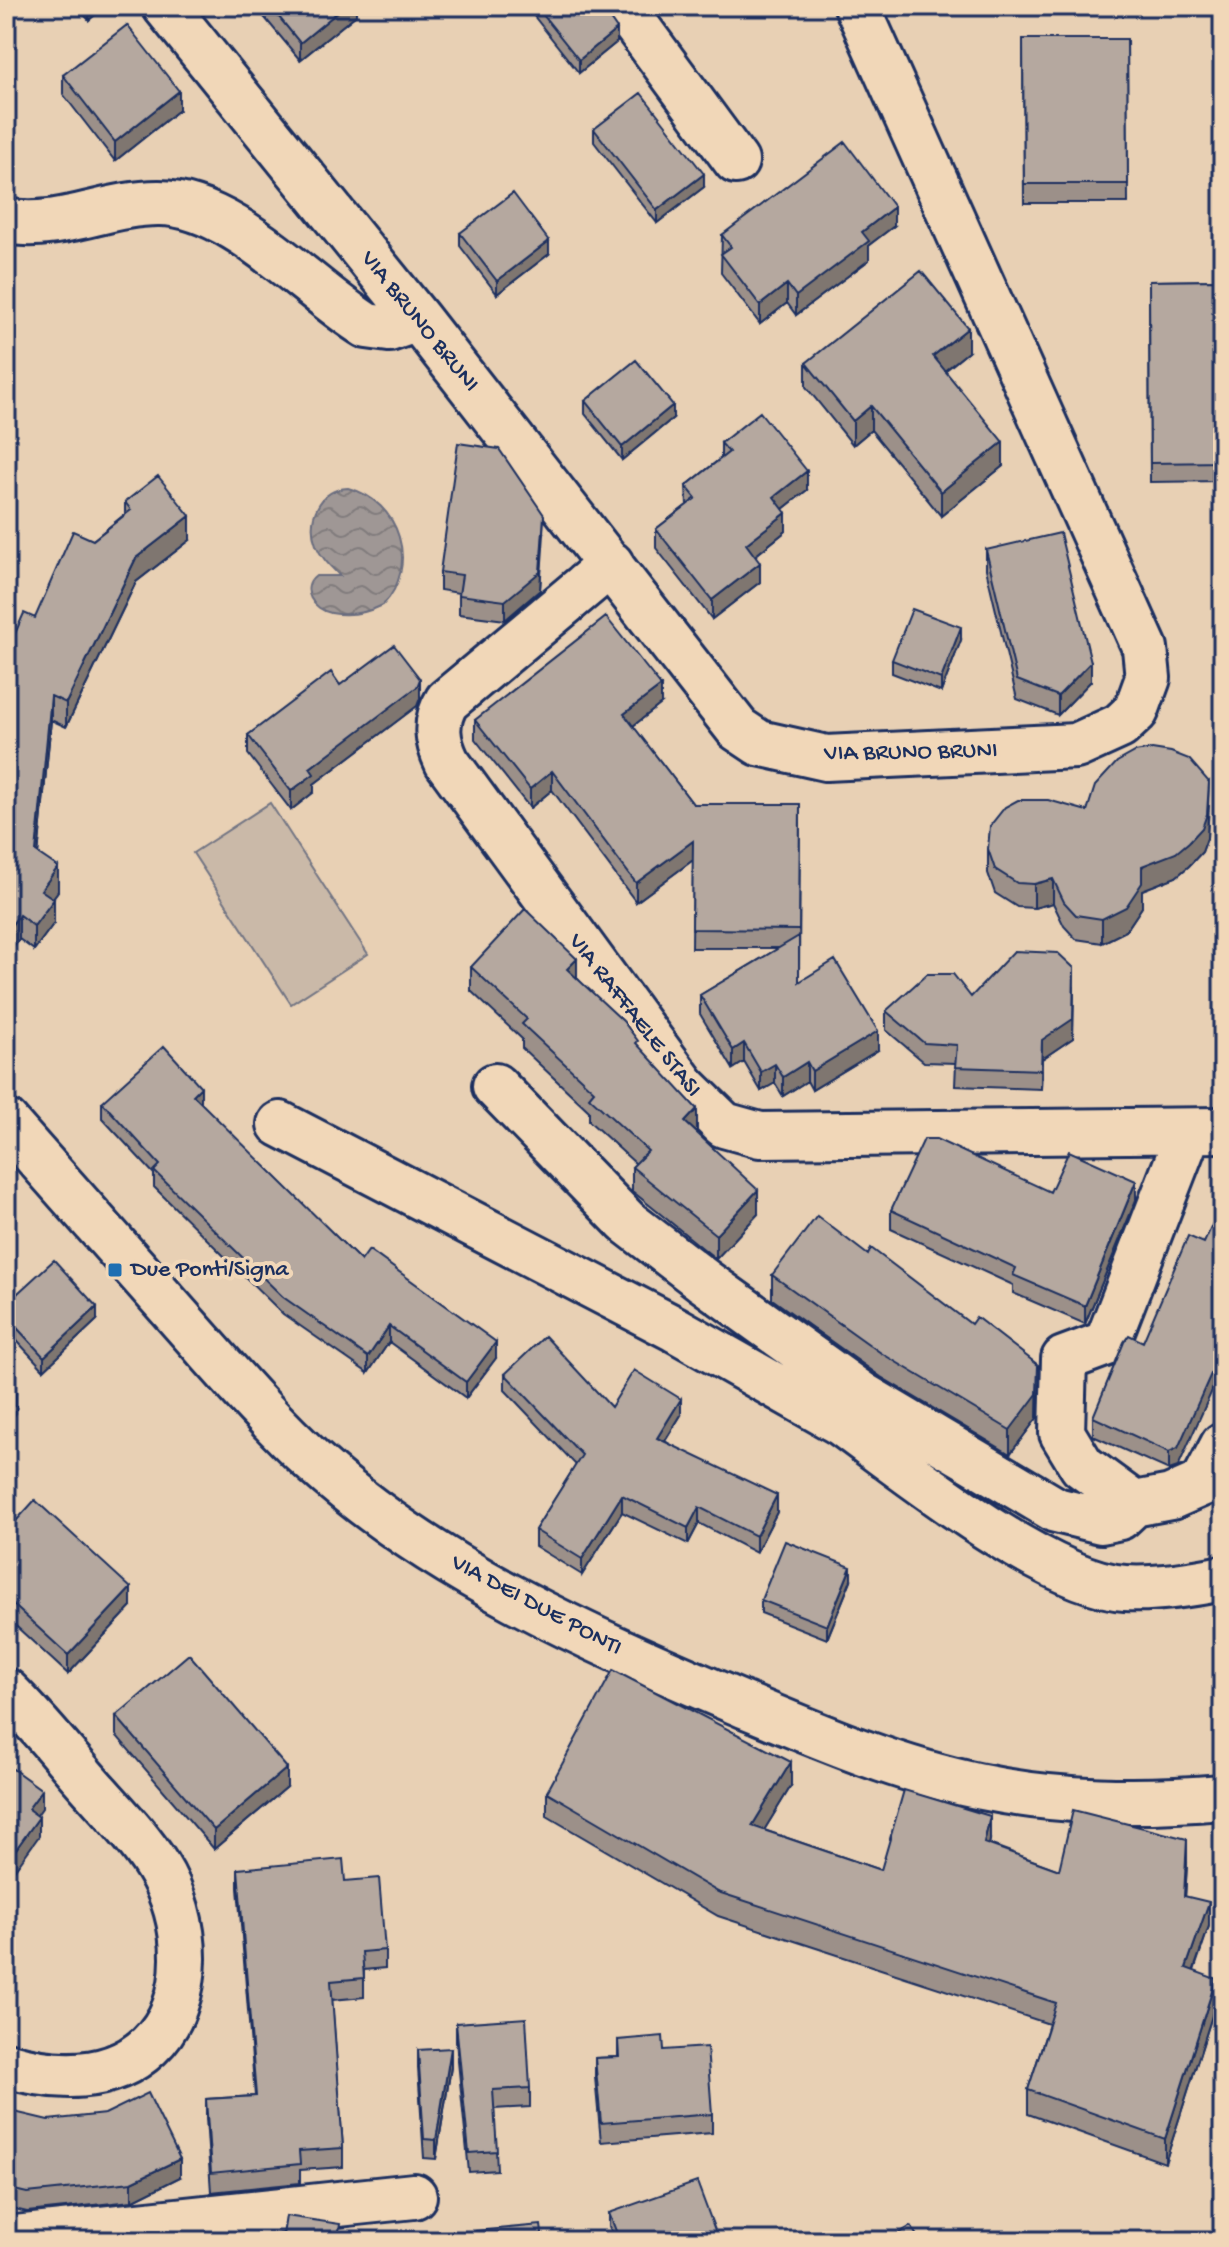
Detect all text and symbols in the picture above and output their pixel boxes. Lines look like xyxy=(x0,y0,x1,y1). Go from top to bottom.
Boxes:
street label: VIA BRUNO BRUNI xyxy=(352,245,485,399)
street label: VIA BRUNO BRUNI xyxy=(823,737,998,769)
street label: VIA RAFFAELE STASI xyxy=(560,927,707,1104)
place label: Due Ponti/Signa xyxy=(129,1256,289,1285)
marker: Due Ponti/Signa xyxy=(106,1261,124,1279)
street label: VIA DEI DUE PONTI xyxy=(445,1548,626,1663)

